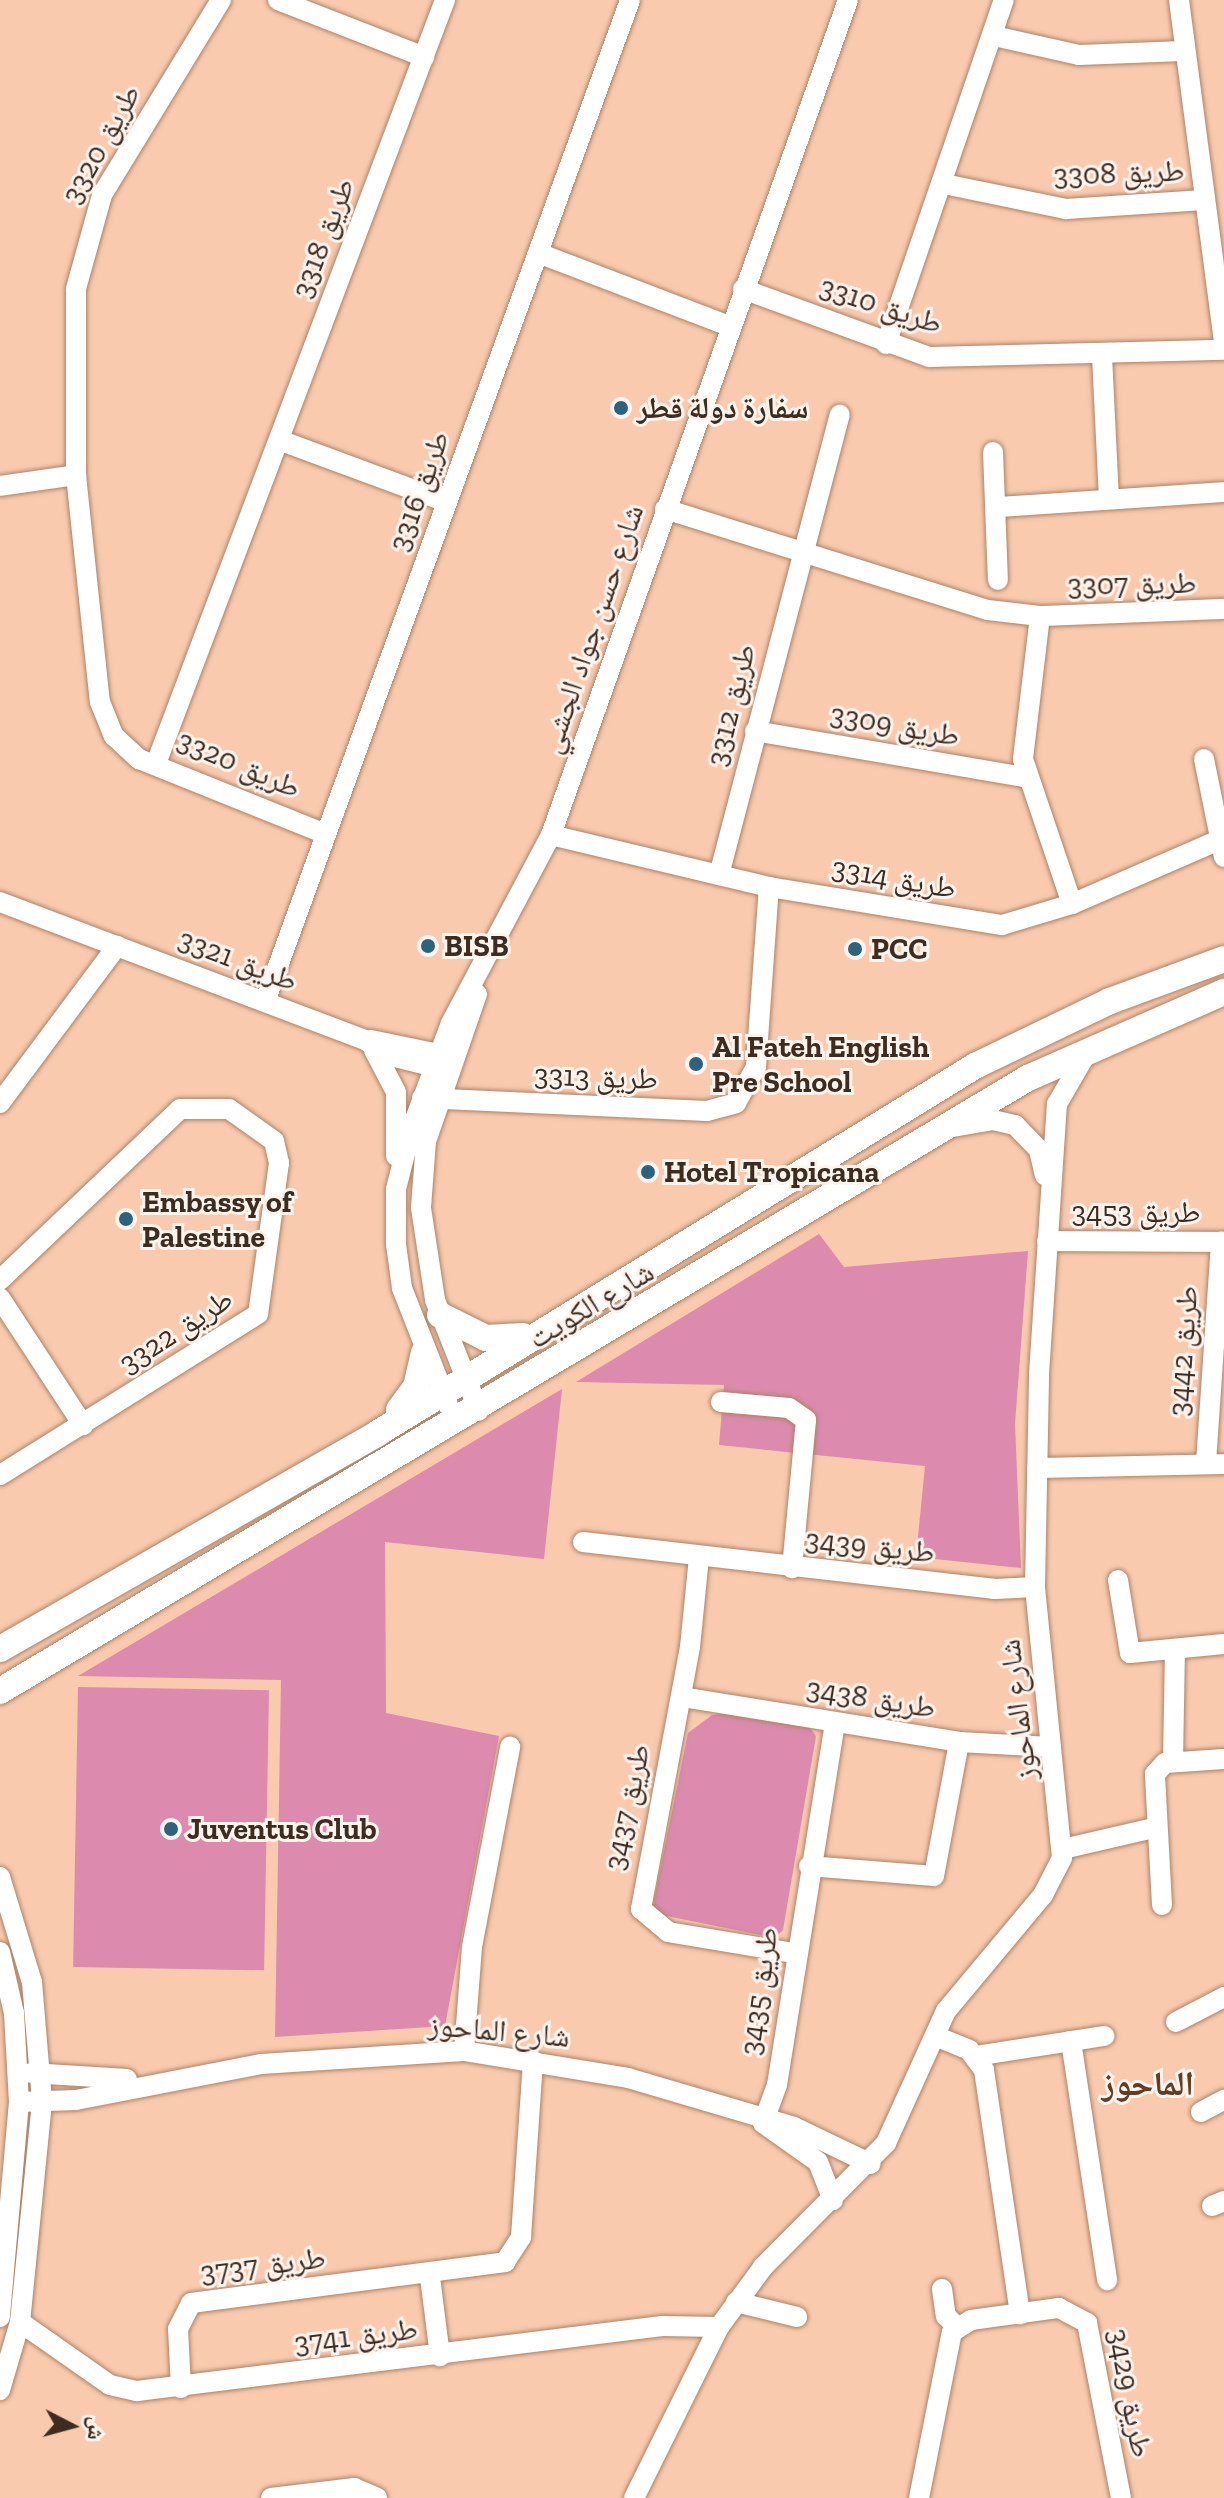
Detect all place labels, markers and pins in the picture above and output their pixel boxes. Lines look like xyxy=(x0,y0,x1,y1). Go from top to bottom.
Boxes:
place label: سفارة دولة قطر xyxy=(637,390,809,426)
marker: سفارة دولة قطر xyxy=(612,399,630,417)
place label: BISB xyxy=(444,928,509,964)
place label: PCC xyxy=(871,931,928,967)
marker: BISB xyxy=(419,937,437,955)
marker: PCC xyxy=(846,940,864,958)
place label: Al Fateh English Pre School xyxy=(712,1029,929,1100)
marker: Al Fateh English Pre School xyxy=(687,1055,705,1073)
place label: Hotel Tropicana xyxy=(664,1154,879,1190)
marker: Hotel Tropicana xyxy=(639,1163,657,1181)
place label: Embassy of Palestine xyxy=(142,1184,293,1254)
marker: Embassy of Palestine xyxy=(117,1210,135,1228)
place label: Juventus Club xyxy=(187,1811,376,1847)
marker: Juventus Club xyxy=(162,1820,180,1838)

